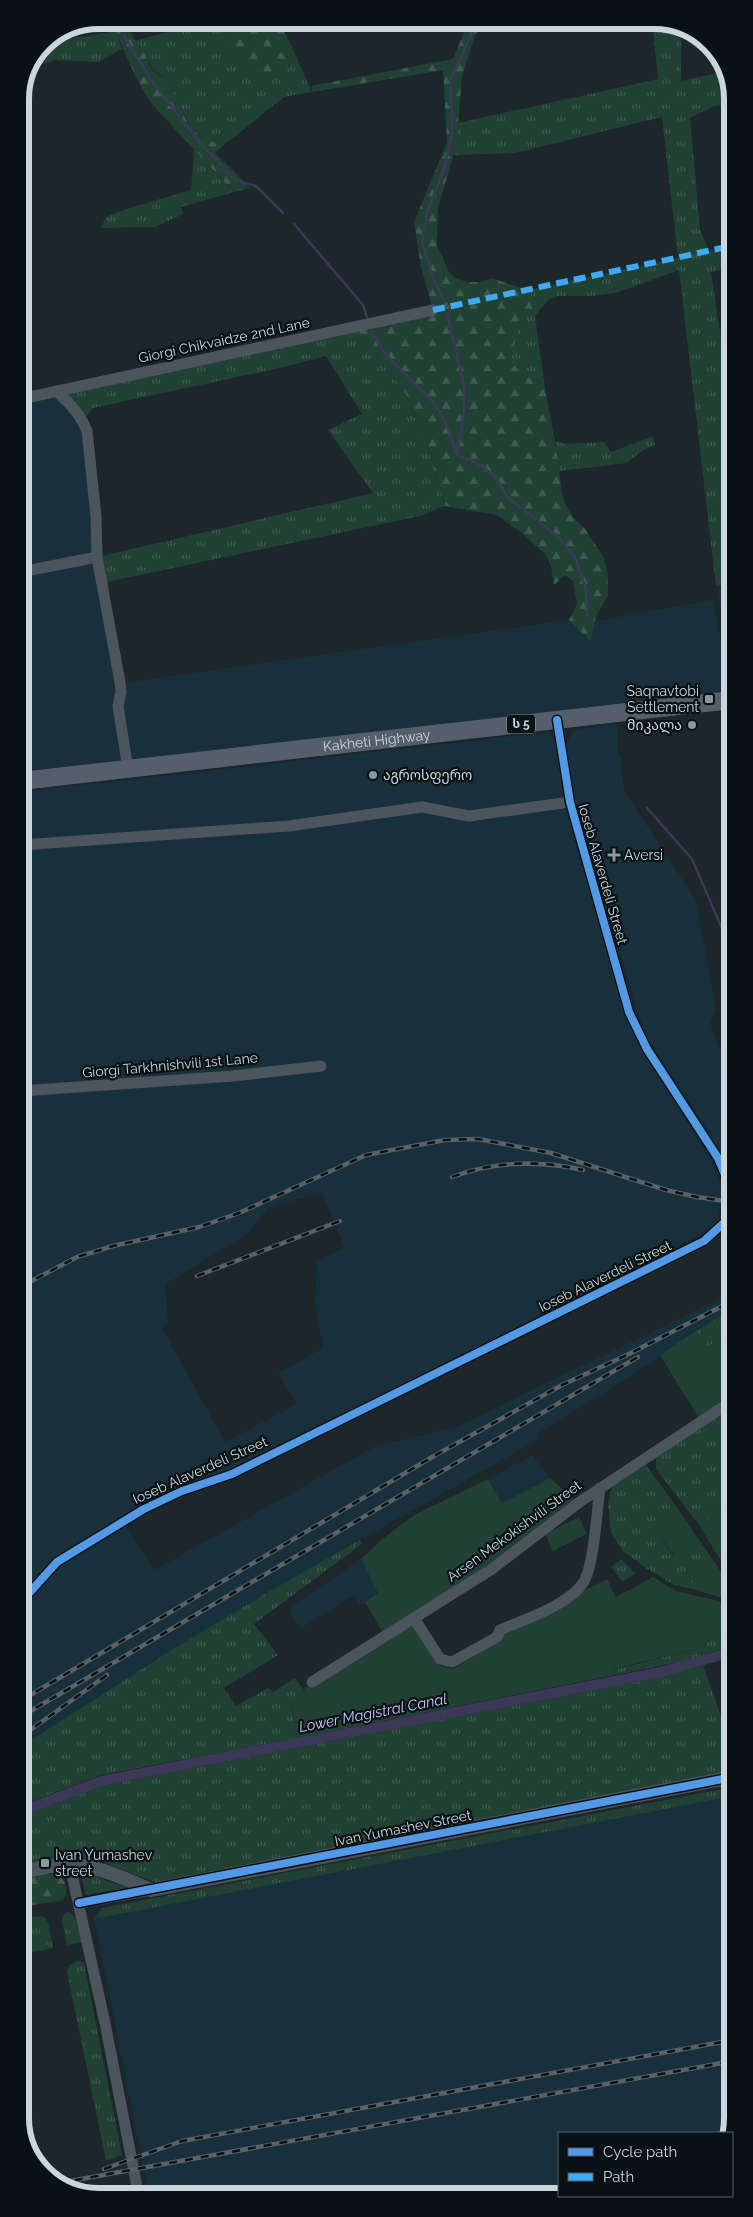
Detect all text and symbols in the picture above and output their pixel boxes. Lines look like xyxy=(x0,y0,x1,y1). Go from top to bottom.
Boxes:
street label: Giorgi Chikvaidze 2nd Lane xyxy=(137,314,311,366)
place label: Saqnavtobi Settlement xyxy=(627,683,699,715)
marker: Saqnavtobi Settlement xyxy=(703,693,715,705)
road number: ს 5 xyxy=(507,714,535,734)
place label: მიკალა xyxy=(627,717,682,734)
marker: მიკალა xyxy=(686,719,698,731)
street label: Kakheti Highway xyxy=(322,726,432,754)
place label: აგროსფერო xyxy=(383,767,472,784)
marker: აგროსფერო xyxy=(367,769,379,781)
street label: Ioseb Alaverdeli Street xyxy=(575,802,631,946)
place label: Aversi xyxy=(624,847,663,863)
marker: Aversi xyxy=(608,849,620,861)
street label: Giorgi Tarkhnishvili 1st Lane xyxy=(81,1049,259,1081)
street label: Ioseb Alaverdeli Street xyxy=(536,1237,674,1315)
street label: Ioseb Alaverdeli Street xyxy=(130,1433,270,1507)
street label: Arsen Mekokishvili Street xyxy=(444,1477,584,1585)
water label: Lower Magistral Canal xyxy=(297,1690,449,1736)
street label: Ivan Yumashev Street xyxy=(333,1807,473,1849)
place label: Ivan Yumashev street xyxy=(55,1847,153,1879)
marker: Ivan Yumashev street xyxy=(39,1857,51,1869)
legend xyxy=(558,2132,733,2197)
text: Cycle path xyxy=(603,2143,677,2161)
text: Path xyxy=(603,2168,634,2186)

